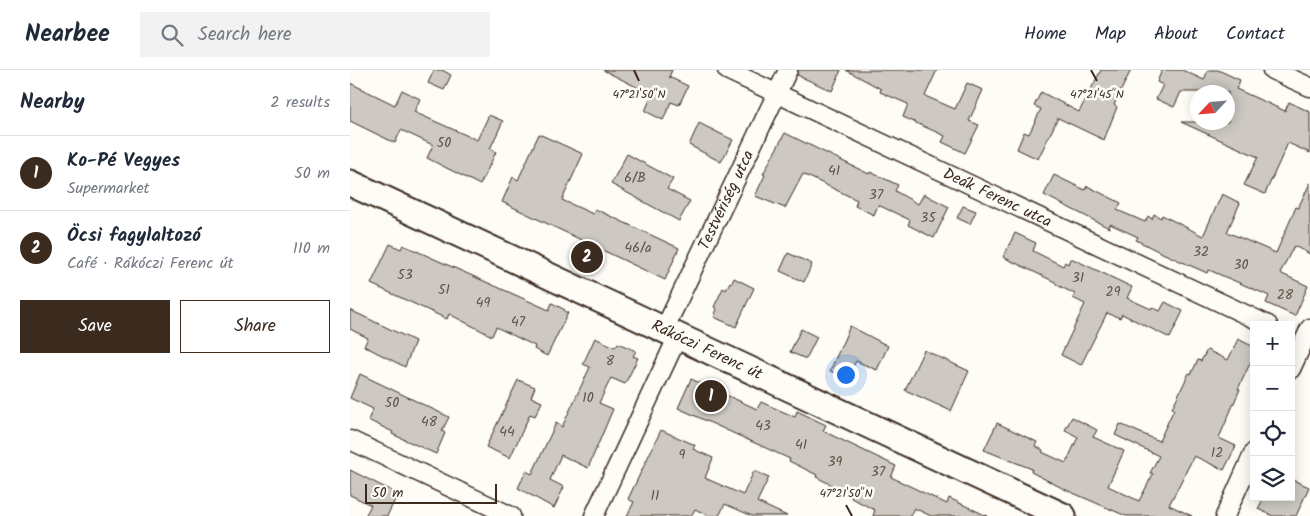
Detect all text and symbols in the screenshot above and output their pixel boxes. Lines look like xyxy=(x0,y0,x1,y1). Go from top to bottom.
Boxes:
search box xyxy=(140,12,490,57)
text: Nearbee xyxy=(25,15,110,54)
text: Search here xyxy=(198,20,292,50)
text: Home xyxy=(1024,20,1067,49)
text: Map xyxy=(1095,20,1126,49)
text: About xyxy=(1154,20,1198,49)
text: Contact xyxy=(1226,20,1285,49)
icon: search xyxy=(158,21,186,49)
text: 47°21'50"N xyxy=(612,85,666,104)
text: 47°21'45"N xyxy=(1070,85,1124,104)
north arrow xyxy=(1190,85,1235,130)
text: Nearby xyxy=(20,86,85,119)
text: 2 results xyxy=(270,90,330,115)
house number: 50 xyxy=(437,132,451,154)
text: Ko-Pé Vegyes xyxy=(67,146,180,176)
street label: Testvériség utca xyxy=(691,146,761,254)
house number: 41 xyxy=(828,160,840,182)
text: 1 xyxy=(34,161,38,186)
text: 50 m xyxy=(294,161,330,186)
street label: Deák Ferenc utca xyxy=(939,161,1056,234)
house number: 6/B xyxy=(624,167,646,189)
text: Supermarket xyxy=(67,176,150,201)
house number: 37 xyxy=(869,184,884,206)
house number: 35 xyxy=(920,207,937,229)
text: Öcsi fagylaltozó xyxy=(67,221,201,251)
text: 2 xyxy=(31,236,41,261)
text: 110 m xyxy=(293,236,330,261)
house number: 46/a xyxy=(624,237,652,259)
pin: 2 xyxy=(571,238,603,276)
house number: 32 xyxy=(1193,241,1209,263)
text: Café · Rákóczi Ferenc út xyxy=(67,251,234,276)
house number: 30 xyxy=(1234,254,1249,276)
house number: 53 xyxy=(397,264,413,286)
house number: 31 xyxy=(1072,267,1084,289)
house number: 51 xyxy=(438,279,450,301)
house number: 29 xyxy=(1106,281,1121,303)
house number: 28 xyxy=(1277,284,1294,306)
house number: 49 xyxy=(476,292,490,314)
button: Save xyxy=(20,300,170,353)
button: Share xyxy=(180,300,330,353)
house number: 47 xyxy=(511,311,526,333)
street label: Rákóczi Ferenc út xyxy=(647,313,767,387)
map controls xyxy=(1250,321,1295,501)
button: + xyxy=(1250,321,1295,366)
house number: 8 xyxy=(606,350,615,372)
your location xyxy=(833,362,859,388)
button: − xyxy=(1250,366,1295,411)
pin: 1 xyxy=(695,377,727,415)
house number: 10 xyxy=(582,387,594,409)
house number: 50 xyxy=(385,392,399,414)
house number: 48 xyxy=(421,411,438,433)
button: locate xyxy=(1250,411,1295,456)
house number: 43 xyxy=(755,415,771,437)
house number: 44 xyxy=(499,421,515,443)
house number: 41 xyxy=(795,434,807,456)
house number: 12 xyxy=(1211,442,1223,464)
house number: 9 xyxy=(679,444,686,466)
house number: 39 xyxy=(828,451,843,473)
button: layers xyxy=(1250,456,1295,501)
house number: 37 xyxy=(871,461,886,483)
scale bar xyxy=(365,481,498,504)
text: 50 m xyxy=(372,482,403,504)
text: 47°21'50"N xyxy=(819,484,873,503)
house number: 11 xyxy=(651,485,659,507)

